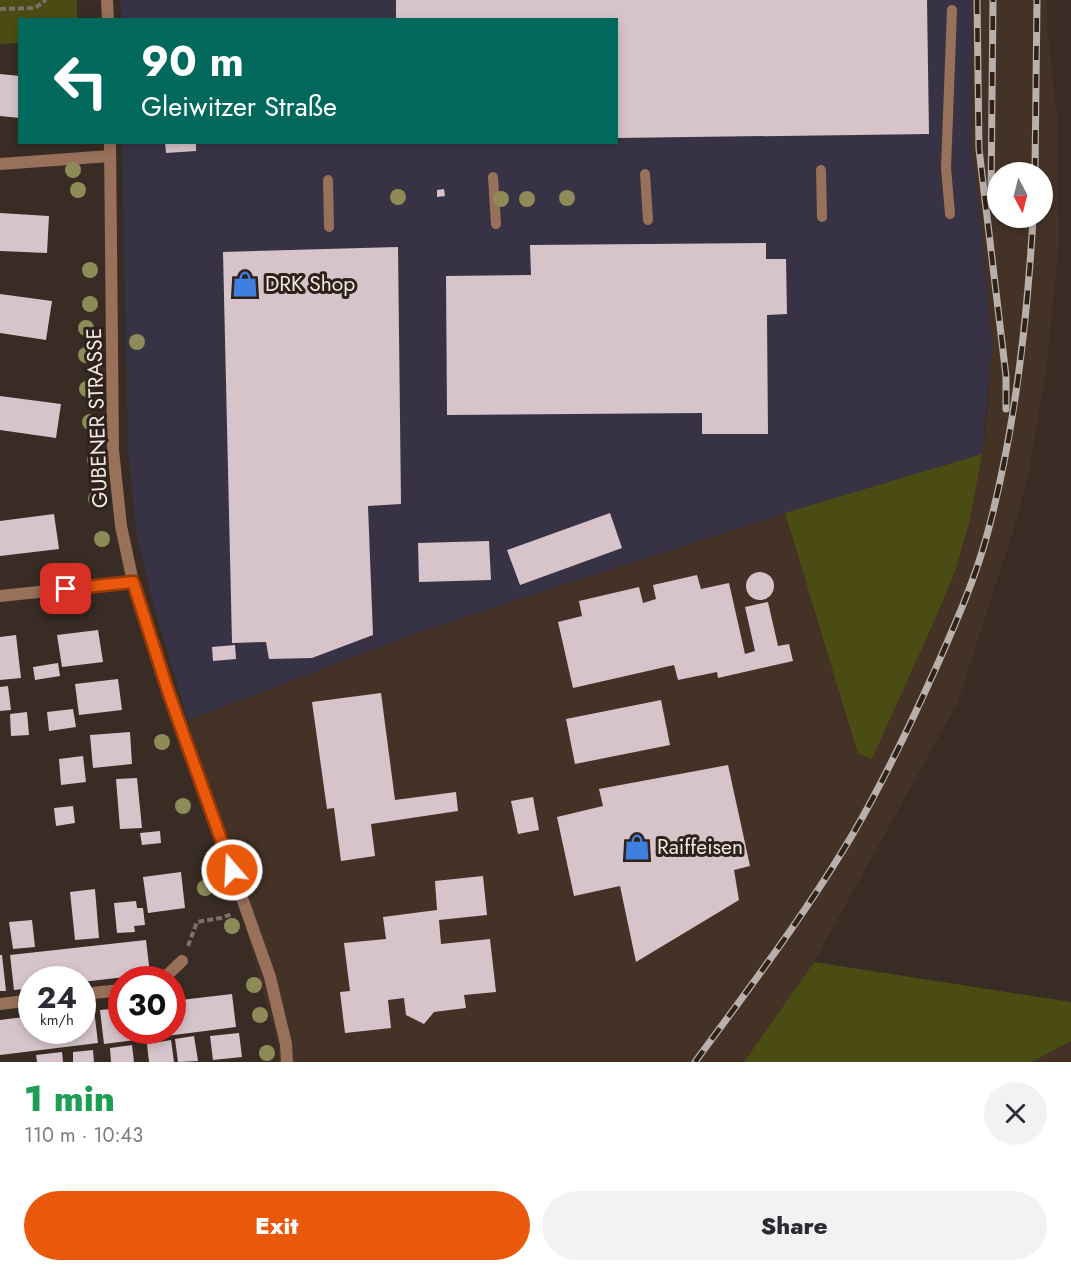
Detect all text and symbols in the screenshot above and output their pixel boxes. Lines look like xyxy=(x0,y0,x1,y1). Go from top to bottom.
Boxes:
text: 90 m xyxy=(141,31,244,92)
icon: left xyxy=(42,42,120,120)
text: Gleiwitzer Straße xyxy=(141,87,337,126)
north arrow xyxy=(987,162,1053,228)
map controls xyxy=(987,162,1053,228)
shop icon: DRK Shop xyxy=(230,269,260,299)
place label: DRK Shop xyxy=(265,269,355,299)
street label: GUBENER STRASSE xyxy=(79,328,115,508)
pin xyxy=(40,563,91,614)
icon: arrive xyxy=(49,572,82,605)
shop icon: Raiffeisen xyxy=(622,832,652,862)
place label: Raiffeisen xyxy=(657,832,743,862)
position arrow xyxy=(200,838,264,902)
speed limit sign: 30 xyxy=(108,966,186,1044)
text: 24 xyxy=(37,976,77,1019)
text: km/h xyxy=(40,1009,74,1031)
text: 1 min xyxy=(24,1072,115,1124)
button: close xyxy=(984,1082,1047,1145)
text: 110 m · 10:43 xyxy=(24,1121,143,1150)
button: Exit xyxy=(24,1191,530,1260)
button: Share xyxy=(542,1191,1047,1260)

